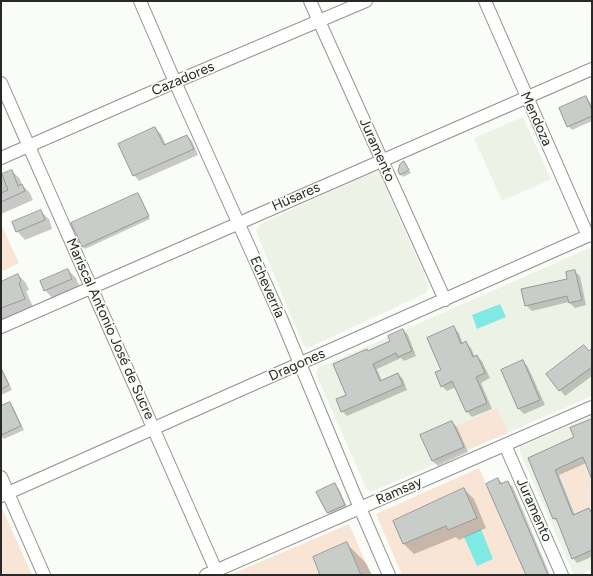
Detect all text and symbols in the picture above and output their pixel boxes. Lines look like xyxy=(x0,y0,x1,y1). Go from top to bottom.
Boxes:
street label: Cazadores xyxy=(149,58,217,100)
street label: Mendoza xyxy=(517,89,555,149)
street label: Juramento xyxy=(356,116,398,184)
street label: Húsares xyxy=(269,179,323,215)
street label: Mariscal Antonio José de Sucre xyxy=(62,236,158,422)
street label: Echeverría xyxy=(246,254,288,320)
street label: Dragones xyxy=(266,345,328,385)
street label: Ramsay xyxy=(373,473,425,509)
street label: Juramento xyxy=(513,476,555,544)

